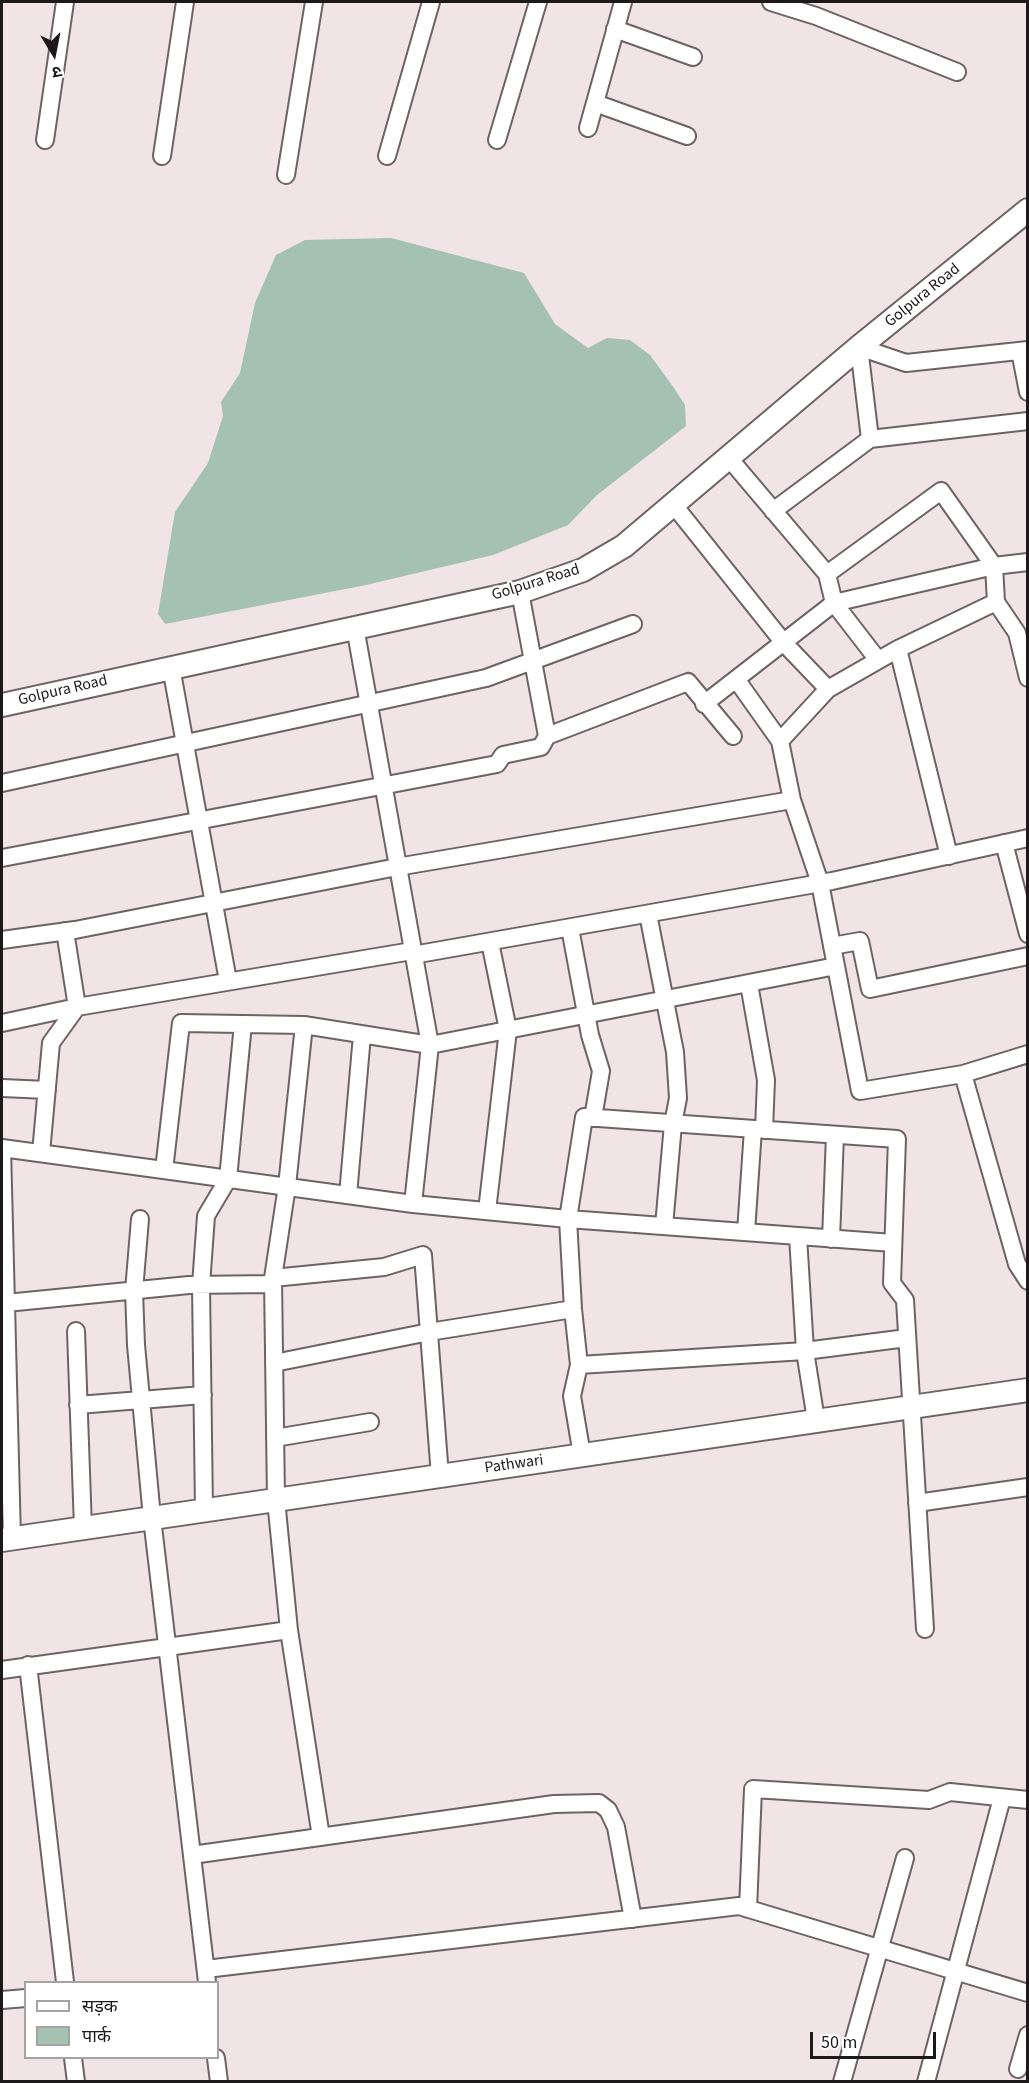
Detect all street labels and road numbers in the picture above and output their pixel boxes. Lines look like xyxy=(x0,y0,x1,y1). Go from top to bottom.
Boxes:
street label: Golpura Road xyxy=(882,260,964,332)
street label: Golpura Road xyxy=(490,561,582,605)
street label: Golpura Road xyxy=(17,671,109,711)
street label: Pathwari xyxy=(483,1451,545,1479)

